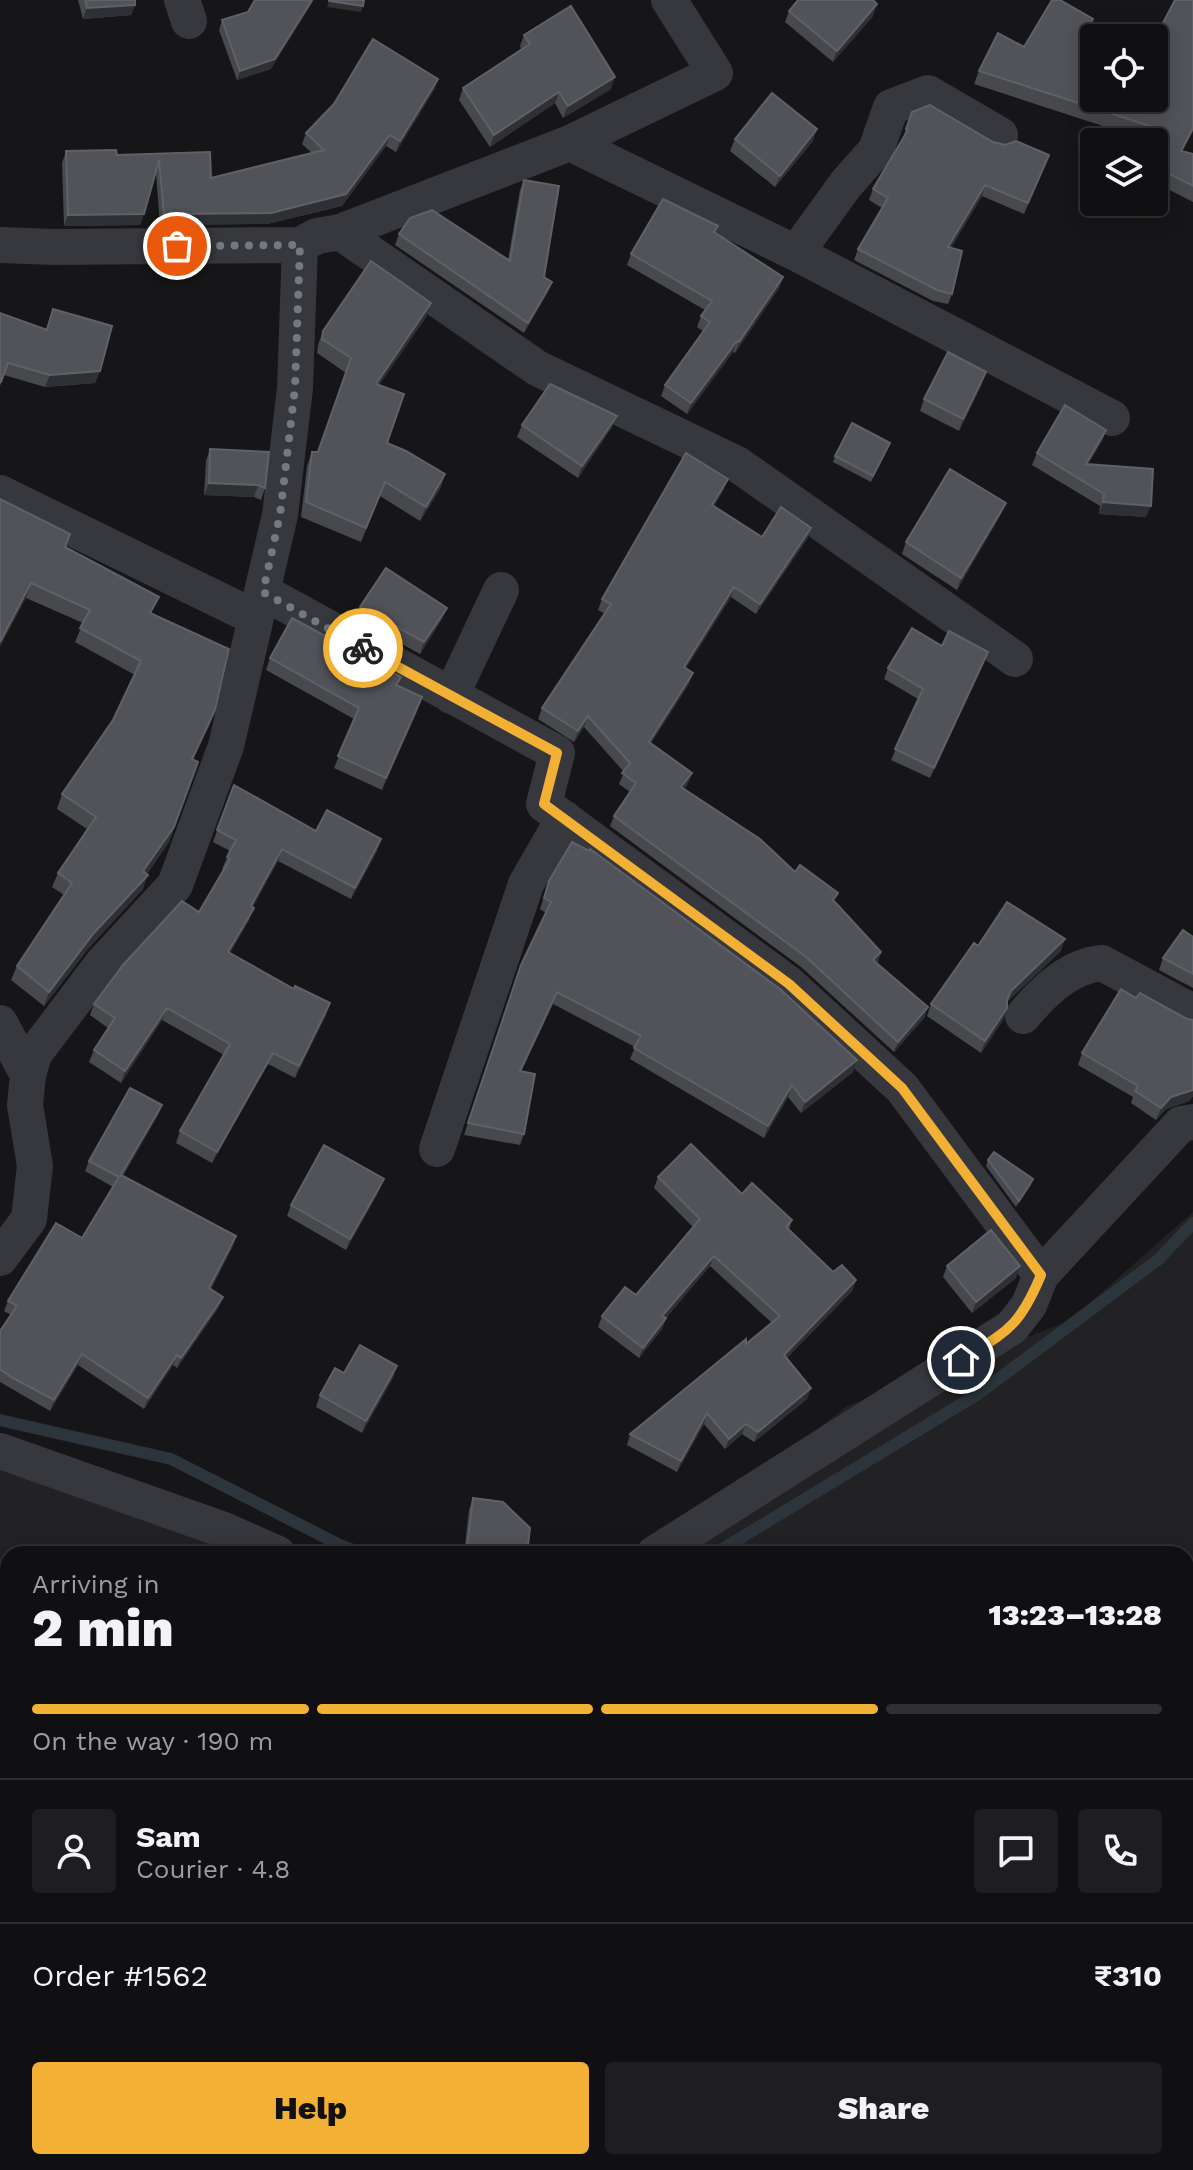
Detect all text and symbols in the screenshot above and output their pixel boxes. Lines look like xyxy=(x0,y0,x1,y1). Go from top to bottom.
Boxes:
map controls xyxy=(1080,24,1168,216)
button: locate xyxy=(1080,24,1168,112)
button: layers xyxy=(1080,128,1168,216)
pin xyxy=(143,212,211,280)
icon: bag xyxy=(155,224,199,268)
courier xyxy=(323,608,403,688)
icon: bike xyxy=(341,626,385,670)
pin xyxy=(927,1326,995,1394)
icon: home xyxy=(939,1338,983,1382)
text: Arriving in xyxy=(32,1569,160,1599)
text: 13:23–13:28 xyxy=(988,1597,1162,1632)
text: 2 min xyxy=(32,1598,174,1659)
text: On the way · 190 m xyxy=(32,1726,273,1756)
button: person xyxy=(32,1809,116,1893)
button: chat xyxy=(974,1809,1058,1893)
button: phone xyxy=(1078,1809,1162,1893)
text: Sam xyxy=(136,1819,201,1854)
text: Courier · 4.8 xyxy=(136,1854,290,1884)
text: Order #1562 xyxy=(32,1958,208,1993)
text: ₹310 xyxy=(1094,1958,1162,1993)
button: Help xyxy=(32,2062,589,2154)
button: Share xyxy=(605,2062,1162,2154)

